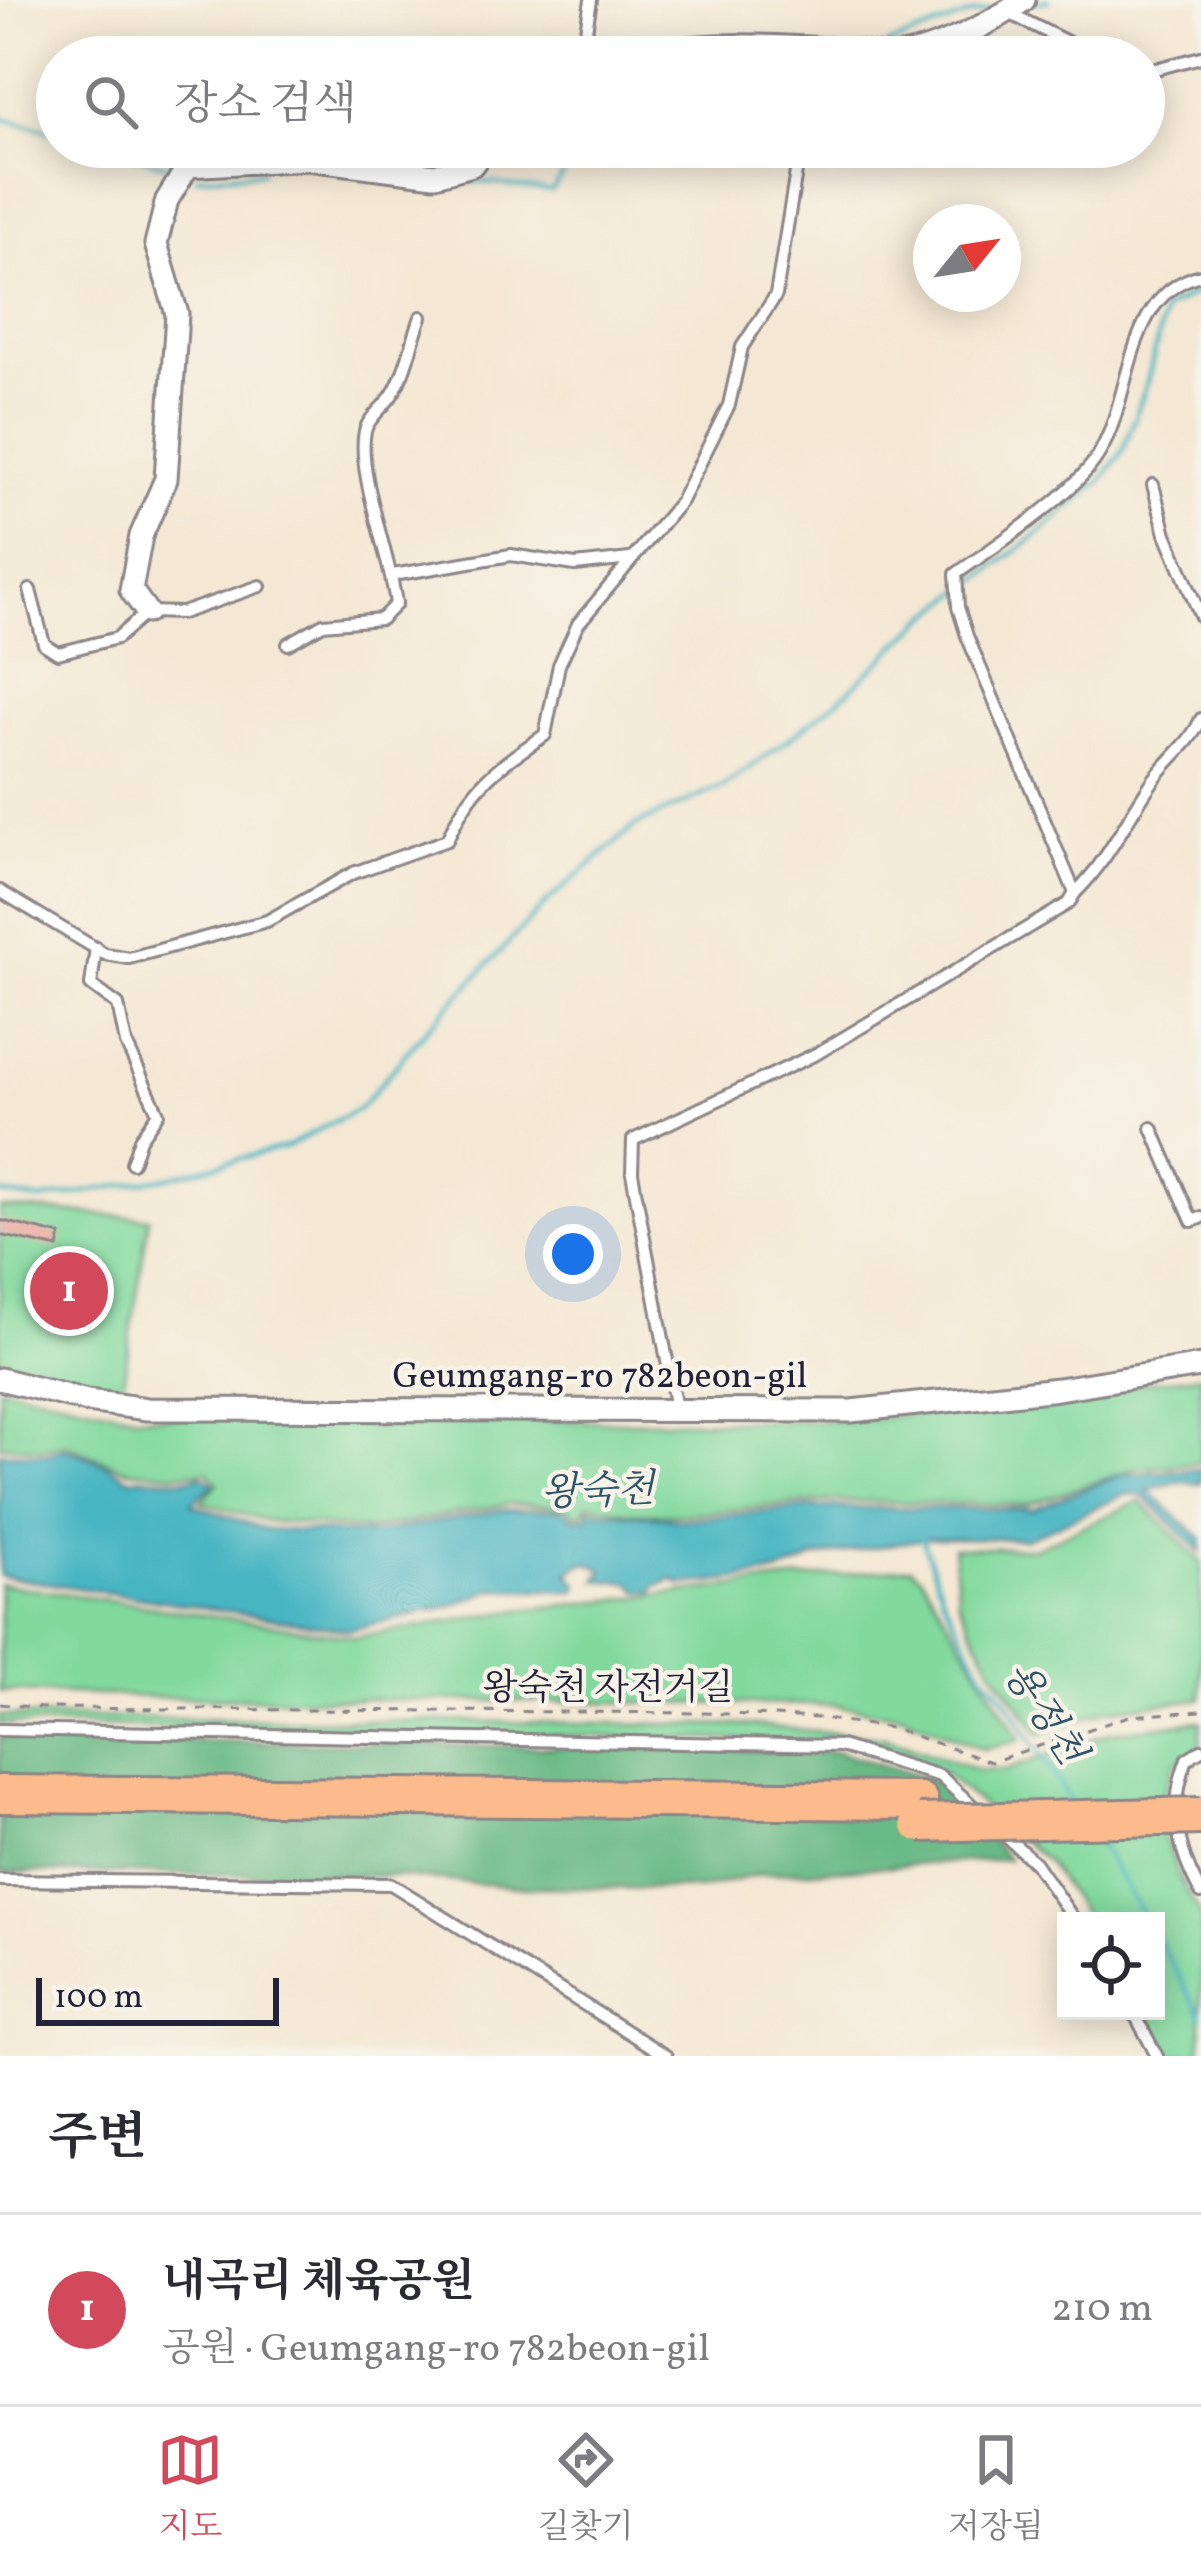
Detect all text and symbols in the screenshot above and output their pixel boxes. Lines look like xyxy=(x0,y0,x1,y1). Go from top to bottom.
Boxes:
search box xyxy=(36,36,1165,168)
icon: search xyxy=(78,69,144,135)
text: 장소 검색 xyxy=(174,75,357,138)
north arrow xyxy=(913,204,1021,312)
your location xyxy=(543,1224,603,1284)
pin: 1 xyxy=(30,1246,108,1336)
street label: Geumgang-ro 782beon-gil xyxy=(393,1353,807,1403)
water label: 왕숙천 xyxy=(541,1464,658,1522)
water label: 용정천 xyxy=(990,1652,1098,1778)
street label: 왕숙천 자전거길 xyxy=(483,1665,733,1715)
map controls xyxy=(1057,1912,1165,2020)
button: locate xyxy=(1057,1912,1165,2020)
scale bar xyxy=(36,1972,279,2025)
text: 100 m xyxy=(54,1976,143,2022)
text: 주변 xyxy=(48,2104,147,2175)
text: 내곡리 체육공원 xyxy=(162,2252,475,2315)
text: 1 xyxy=(79,2283,95,2337)
text: 210 m xyxy=(1051,2283,1153,2337)
text: 공원 · Geumgang-ro 782beon-gil xyxy=(162,2323,710,2377)
tab: 지도 xyxy=(157,2427,223,2552)
tab: 길찾기 xyxy=(538,2427,633,2552)
tab: 저장됨 xyxy=(948,2427,1044,2552)

